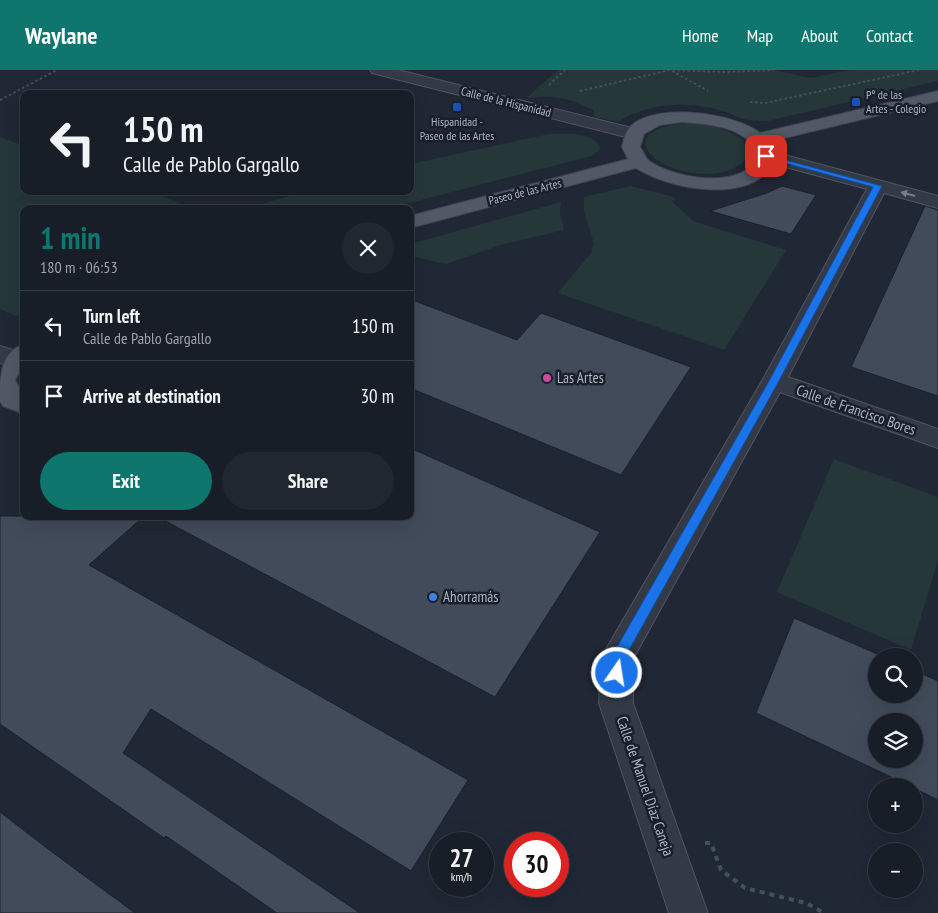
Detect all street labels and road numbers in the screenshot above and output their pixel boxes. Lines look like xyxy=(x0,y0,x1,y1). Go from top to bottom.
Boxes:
street label: Calle de la Hispanidad xyxy=(460,83,553,120)
street label: Paseo de las Artes xyxy=(487,175,563,208)
street label: Calle de Francisco Bores xyxy=(794,380,918,439)
street label: Calle de Manuel Díaz Caneja xyxy=(613,713,678,858)

